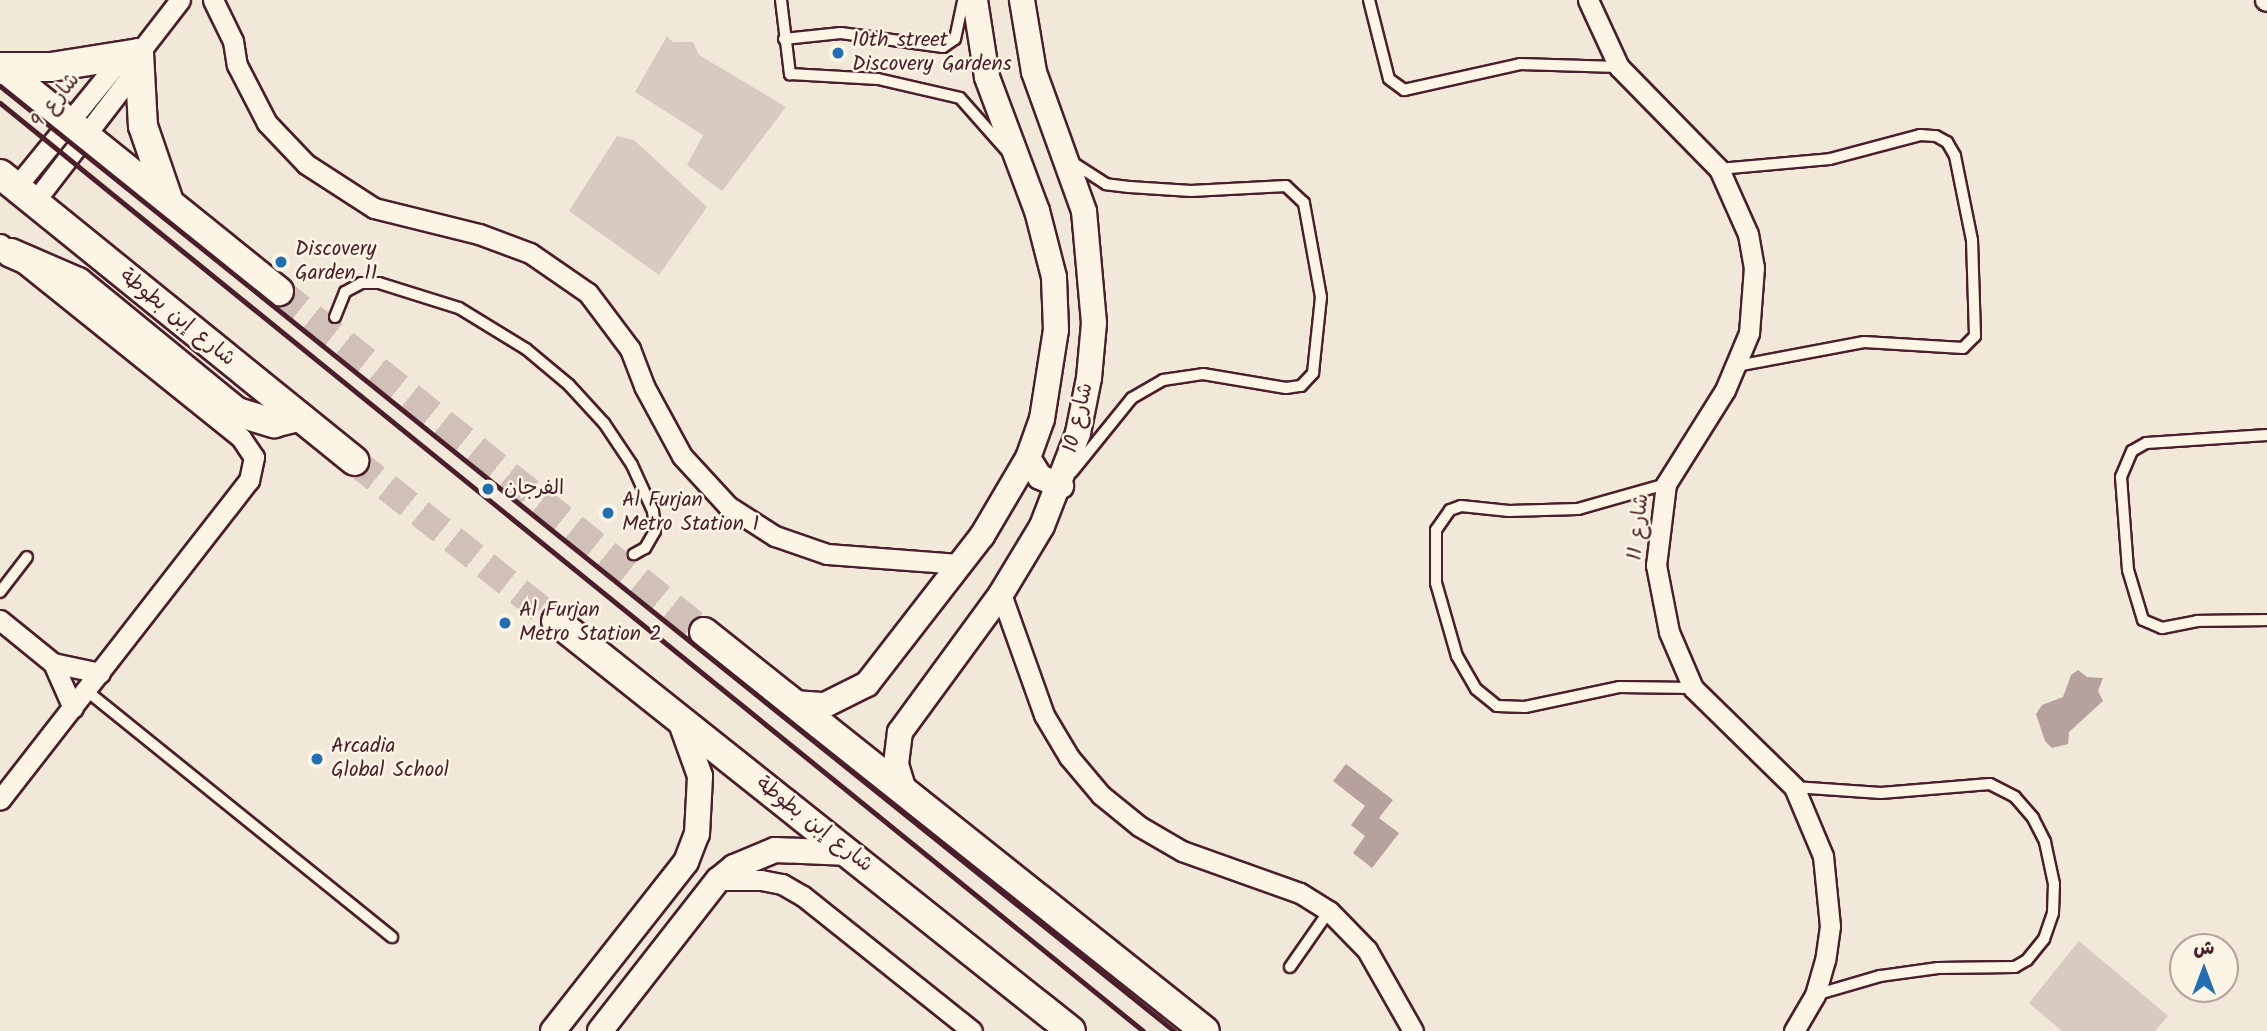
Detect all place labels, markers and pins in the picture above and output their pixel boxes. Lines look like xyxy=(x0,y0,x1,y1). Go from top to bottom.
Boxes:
place label: 10th street Discovery Gardens xyxy=(852,28,1012,78)
marker: 10th street Discovery Gardens xyxy=(830,45,846,61)
place label: Discovery Garden 11 xyxy=(295,237,377,287)
marker: Discovery Garden 11 xyxy=(273,254,289,270)
place label: الفرجان xyxy=(504,476,564,502)
marker: الفرجان xyxy=(478,479,498,499)
place label: Al Furjan Metro Station 1 xyxy=(622,488,759,538)
marker: Al Furjan Metro Station 1 xyxy=(600,505,616,521)
place label: Al Furjan Metro Station 2 xyxy=(519,598,662,648)
marker: Al Furjan Metro Station 2 xyxy=(497,615,513,631)
place label: Arcadia Global School xyxy=(331,734,449,784)
marker: Arcadia Global School xyxy=(309,751,325,767)

